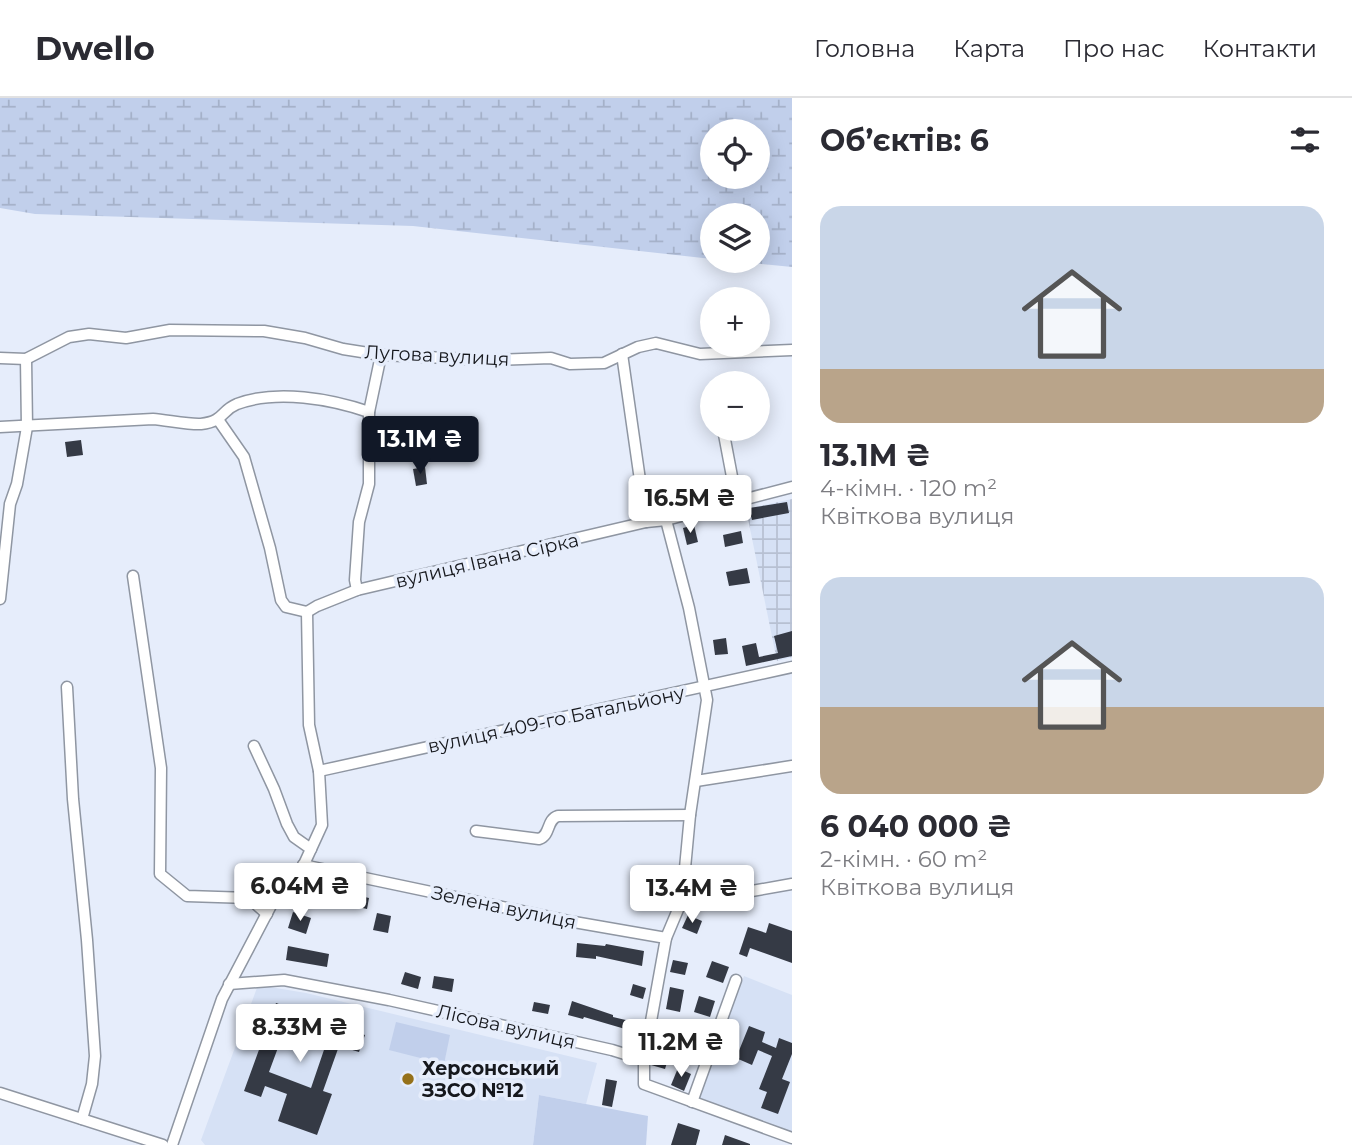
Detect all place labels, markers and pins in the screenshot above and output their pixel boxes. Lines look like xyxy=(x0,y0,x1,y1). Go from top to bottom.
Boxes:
pin: 13.1M ₴ xyxy=(355,416,485,476)
pin: 16.5M ₴ xyxy=(625,476,755,535)
pin: 6.04M ₴ xyxy=(235,864,365,923)
pin: 13.4M ₴ xyxy=(627,866,757,925)
pin: 8.33M ₴ xyxy=(235,1004,365,1064)
pin: 11.2M ₴ xyxy=(616,1020,746,1079)
place label: Херсонський ЗЗСО №12 xyxy=(421,1057,559,1102)
marker: Херсонський ЗЗСО №12 xyxy=(400,1071,416,1087)

